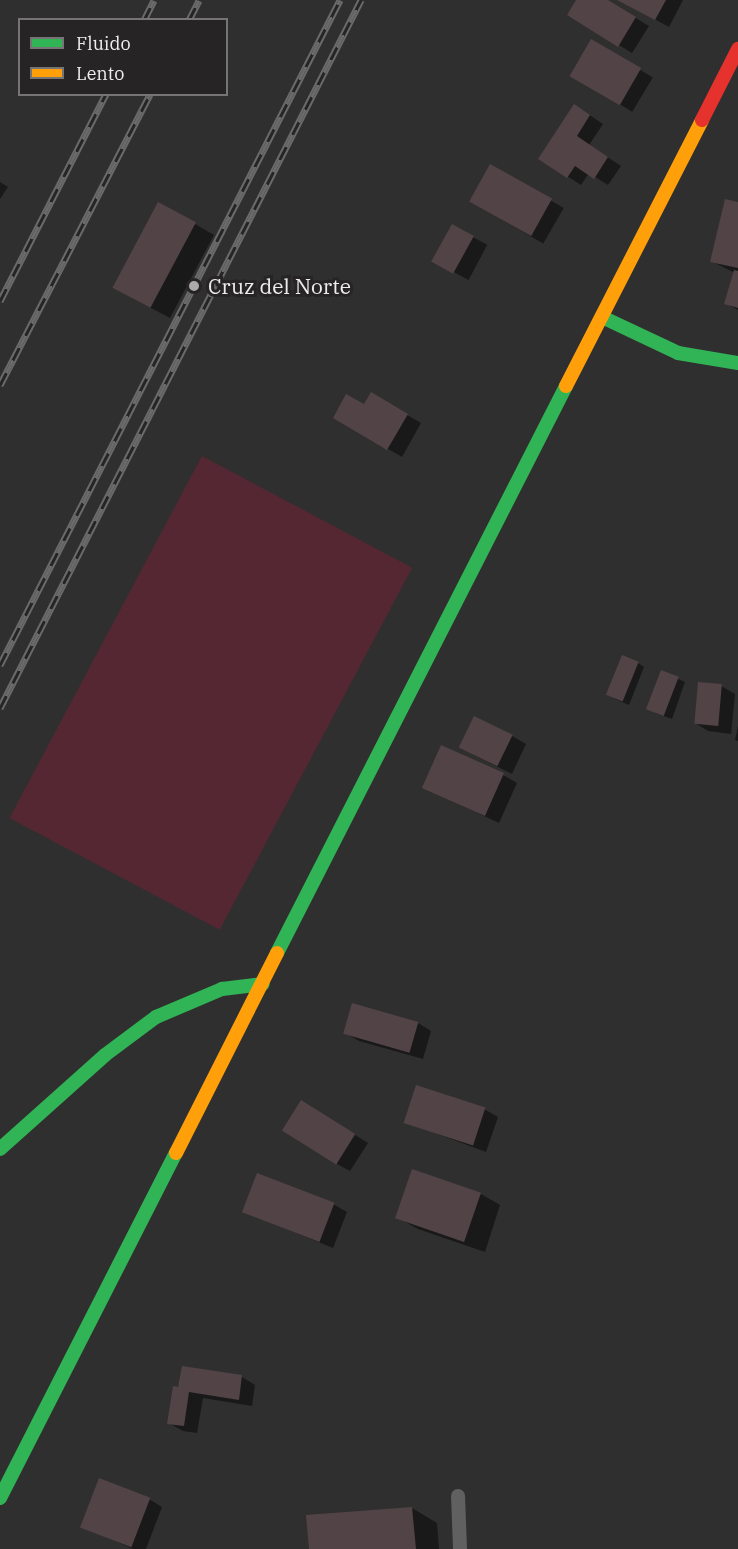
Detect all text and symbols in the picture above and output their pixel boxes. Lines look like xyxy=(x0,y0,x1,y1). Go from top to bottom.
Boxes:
legend xyxy=(18,18,228,96)
text: Fluido xyxy=(76,32,131,55)
text: Lento xyxy=(76,62,124,85)
place label: Cruz del Norte xyxy=(208,273,351,299)
marker: Cruz del Norte xyxy=(185,277,203,295)

